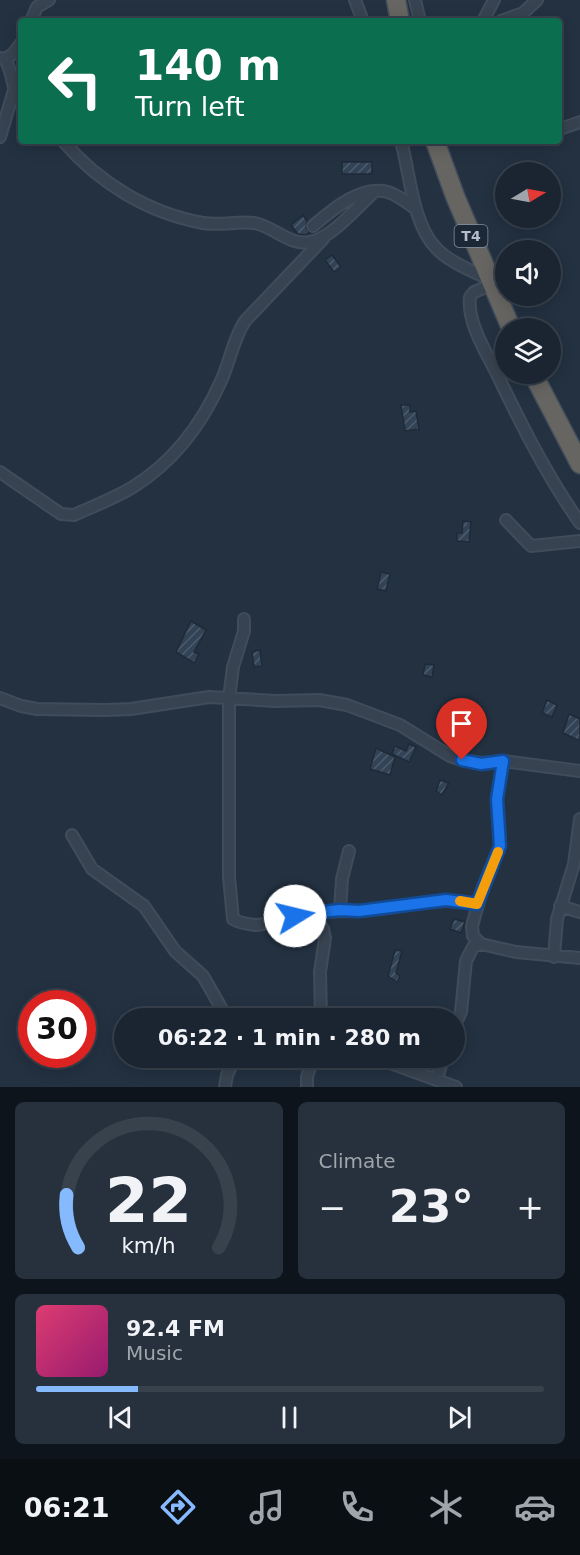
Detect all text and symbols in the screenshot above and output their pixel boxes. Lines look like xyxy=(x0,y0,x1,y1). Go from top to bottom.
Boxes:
text: 140 m xyxy=(135,41,281,90)
icon: left xyxy=(36,42,114,120)
text: Turn left xyxy=(135,91,245,122)
north arrow xyxy=(495,162,561,228)
map controls xyxy=(495,162,561,384)
road number: T4 xyxy=(454,225,488,247)
button: sound xyxy=(495,240,561,306)
button: layers xyxy=(495,318,561,384)
pin xyxy=(436,698,487,760)
icon: arrive xyxy=(445,707,478,740)
position arrow xyxy=(263,884,327,948)
speed limit sign: 30 xyxy=(18,990,96,1068)
text: 06:22 · 1 min · 280 m xyxy=(158,1025,421,1050)
text: Climate xyxy=(319,1149,395,1173)
text: 22 xyxy=(105,1164,192,1237)
text: 23° xyxy=(389,1180,474,1233)
text: − xyxy=(319,1188,346,1227)
text: + xyxy=(516,1188,544,1227)
text: km/h xyxy=(122,1233,176,1258)
text: 92.4 FM xyxy=(126,1316,225,1341)
text: Music xyxy=(126,1341,183,1365)
icon: previous xyxy=(104,1401,137,1434)
icon: pause xyxy=(273,1401,306,1434)
icon: next xyxy=(443,1401,476,1434)
icon: directions xyxy=(157,1486,199,1528)
icon: music xyxy=(246,1486,288,1528)
icon: phone xyxy=(336,1486,378,1528)
icon: climate xyxy=(425,1486,467,1528)
icon: car xyxy=(514,1486,556,1528)
text: 06:21 xyxy=(24,1492,110,1523)

